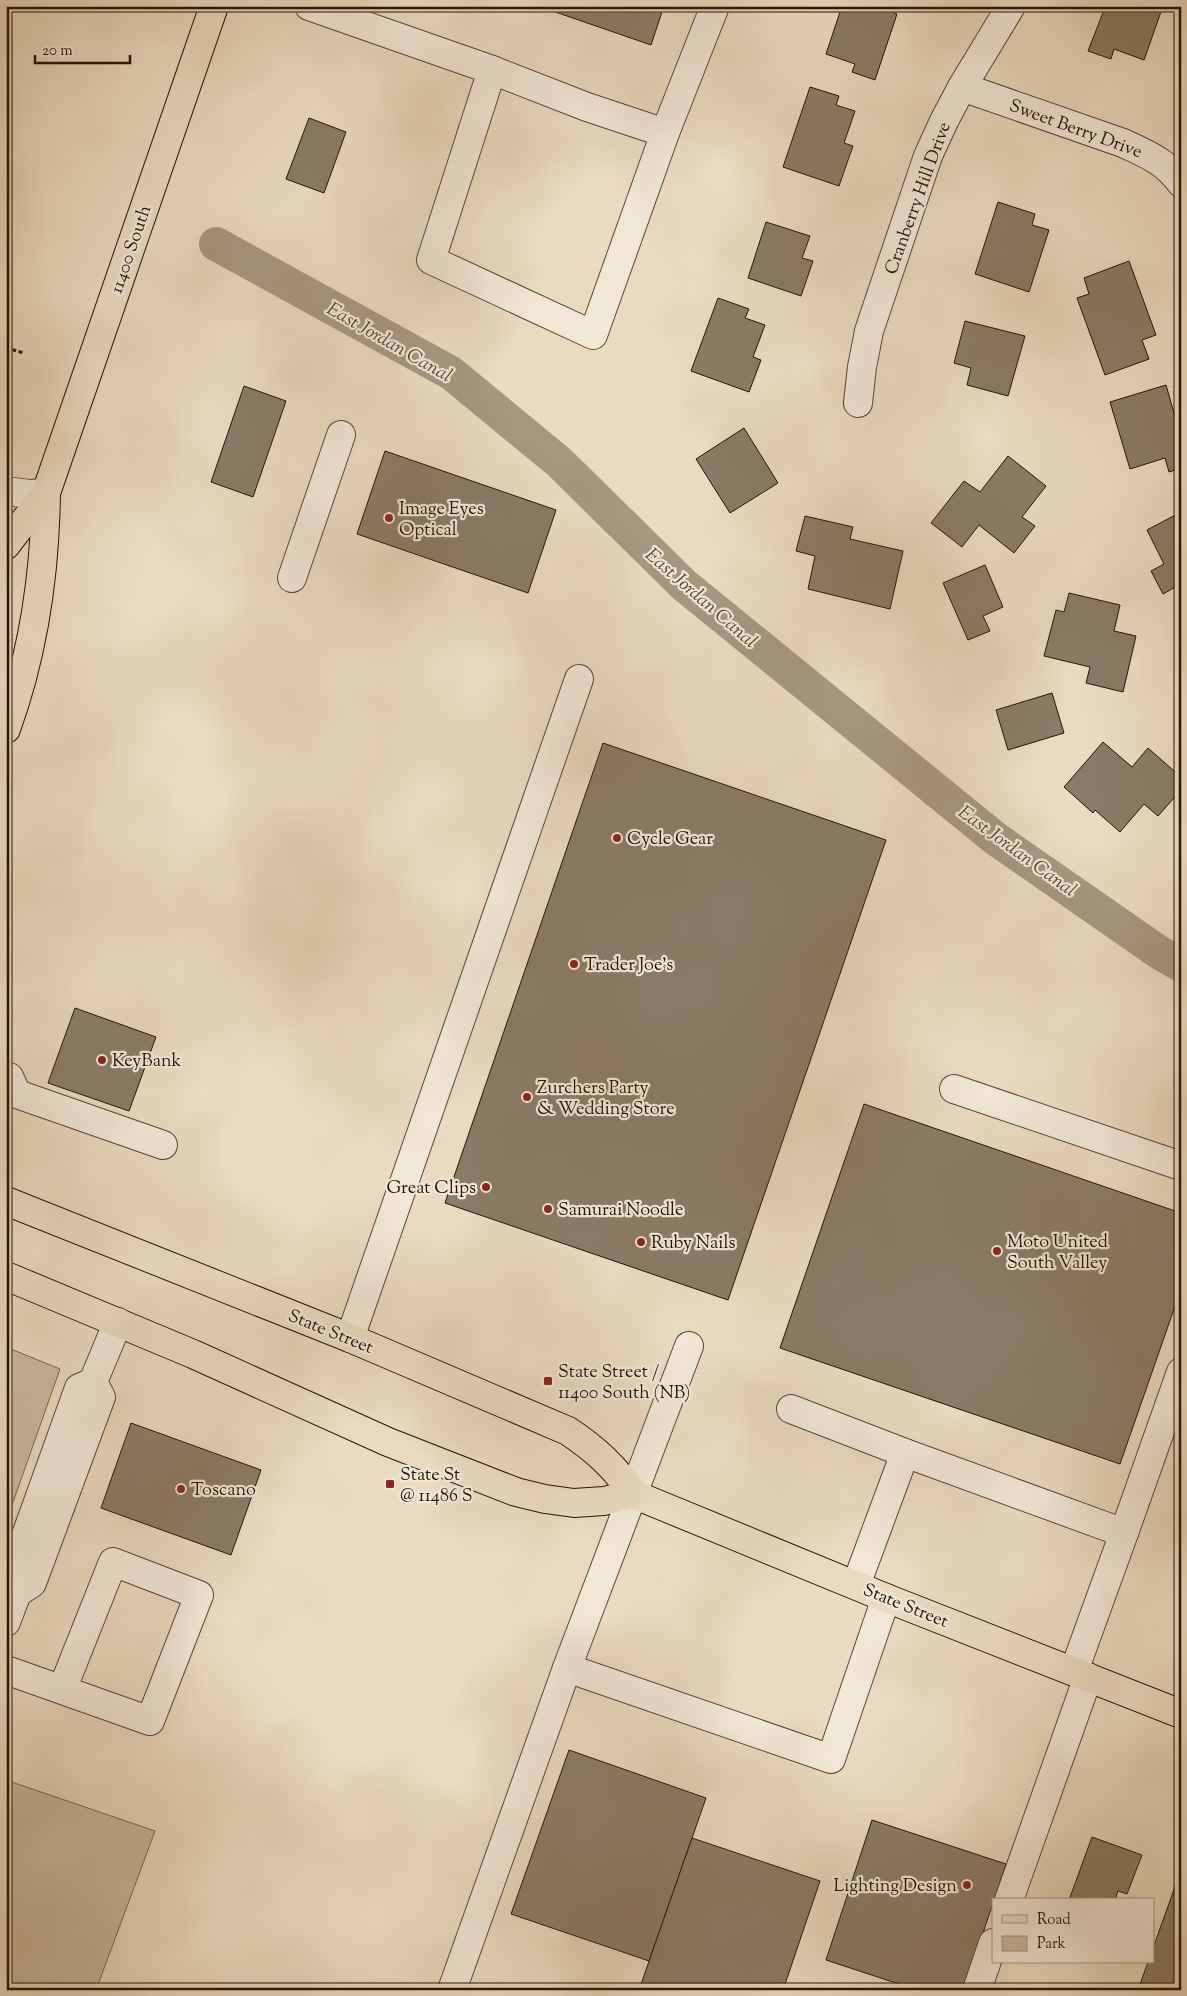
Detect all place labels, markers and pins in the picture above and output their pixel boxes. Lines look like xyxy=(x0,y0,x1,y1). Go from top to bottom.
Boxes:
place label: Image Eyes Optical xyxy=(399,497,484,544)
marker: Image Eyes Optical xyxy=(383,512,395,524)
place label: Cycle Gear xyxy=(627,827,713,853)
marker: Cycle Gear xyxy=(611,832,623,844)
place label: Trader Joe's xyxy=(584,953,673,979)
marker: Trader Joe's xyxy=(568,958,580,970)
place label: KeyBank xyxy=(112,1049,182,1075)
marker: KeyBank xyxy=(96,1054,108,1066)
place label: Zurchers Party & Wedding Store xyxy=(537,1076,675,1123)
marker: Zurchers Party & Wedding Store xyxy=(521,1091,533,1103)
place label: Great Clips xyxy=(386,1176,476,1202)
marker: Great Clips xyxy=(480,1181,492,1193)
place label: Samurai Noodle xyxy=(558,1198,683,1224)
marker: Samurai Noodle xyxy=(542,1203,554,1215)
place label: Moto United South Valley xyxy=(1007,1230,1108,1277)
place label: Ruby Nails xyxy=(651,1231,736,1257)
marker: Ruby Nails xyxy=(635,1236,647,1248)
marker: Moto United South Valley xyxy=(991,1245,1003,1257)
place label: State Street / 11400 South (NB) xyxy=(558,1360,690,1407)
marker: State Street / 11400 South (NB) xyxy=(542,1375,554,1387)
place label: State St @ 11486 S xyxy=(400,1463,472,1510)
place label: Toscano xyxy=(191,1478,256,1504)
marker: State St @ 11486 S xyxy=(384,1478,396,1490)
marker: Toscano xyxy=(175,1483,187,1495)
place label: Lighting Design xyxy=(833,1874,957,1900)
marker: Lighting Design xyxy=(961,1879,973,1891)

